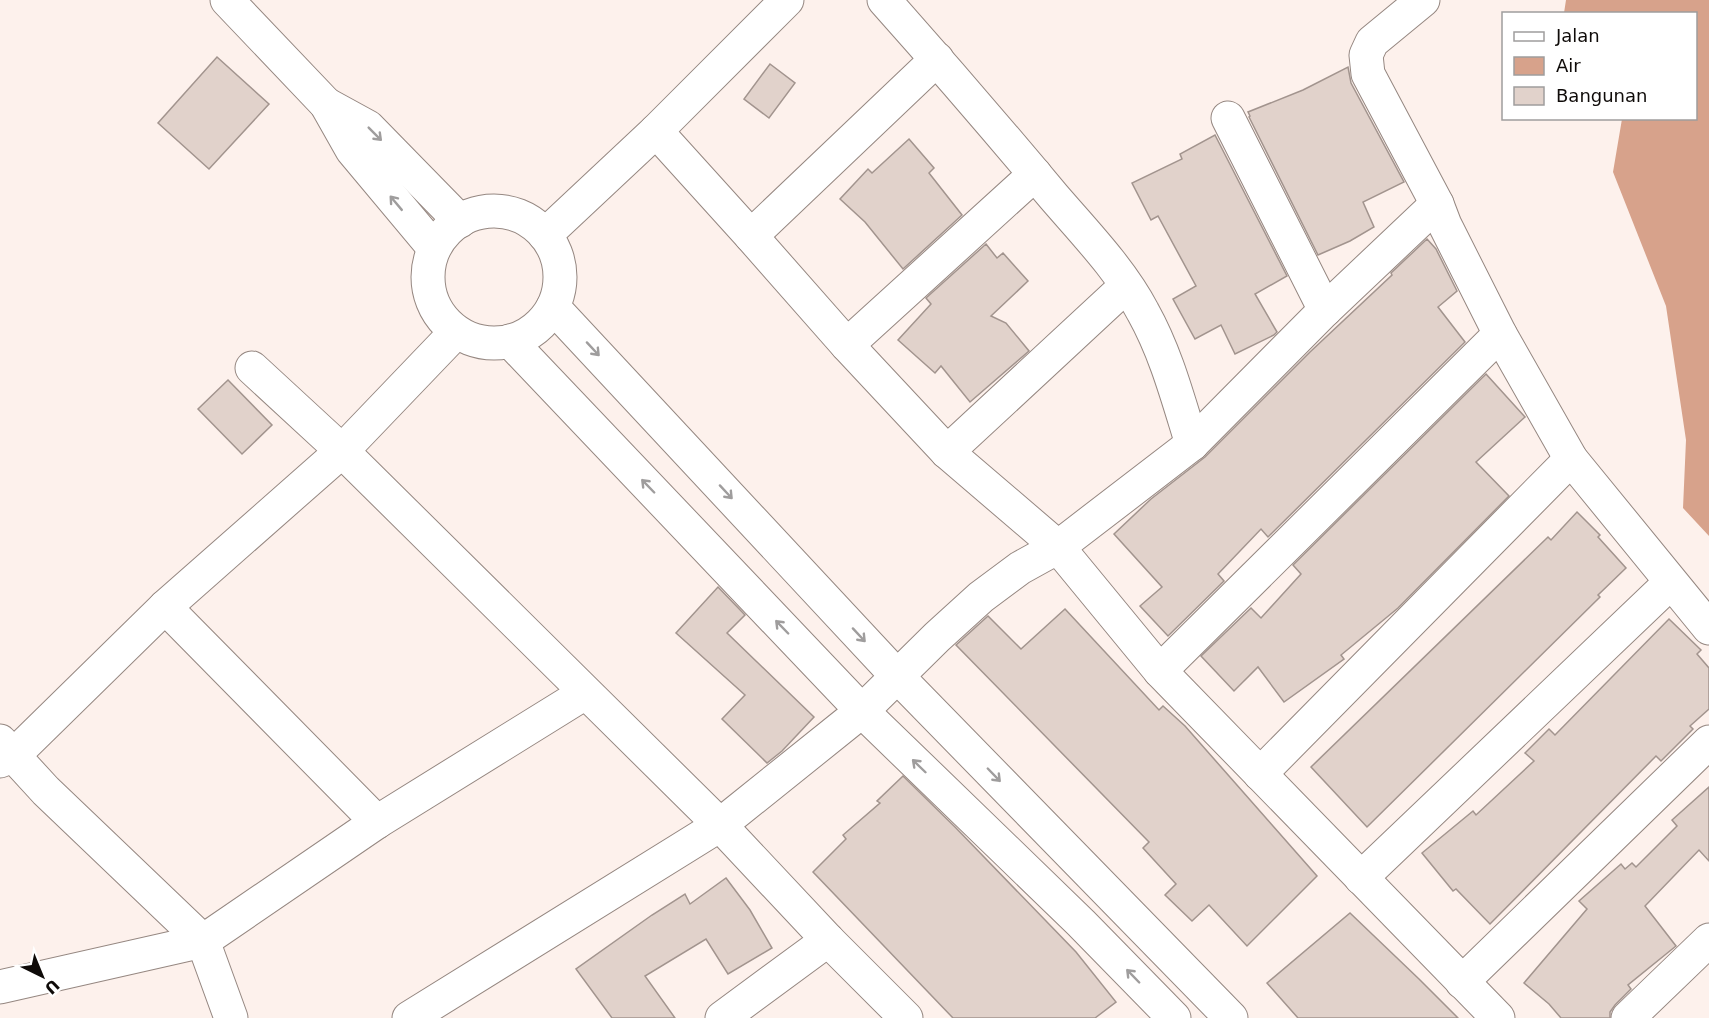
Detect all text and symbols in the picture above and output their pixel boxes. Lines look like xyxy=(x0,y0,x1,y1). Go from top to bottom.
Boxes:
legend xyxy=(1502,12,1697,120)
text: Jalan xyxy=(1555,25,1600,46)
text: Air xyxy=(1556,55,1581,76)
text: Bangunan xyxy=(1556,85,1647,106)
one-way arrow xyxy=(368,127,383,142)
one-way arrow xyxy=(390,195,403,211)
one-way arrow xyxy=(586,342,600,357)
one-way arrow xyxy=(641,479,655,494)
one-way arrow xyxy=(719,484,733,499)
one-way arrow xyxy=(775,620,790,635)
one-way arrow xyxy=(852,627,866,642)
one-way arrow xyxy=(912,759,927,773)
one-way arrow xyxy=(987,767,1001,782)
north arrow xyxy=(12,946,72,1006)
one-way arrow xyxy=(1126,969,1141,984)
text: U xyxy=(41,975,63,998)

